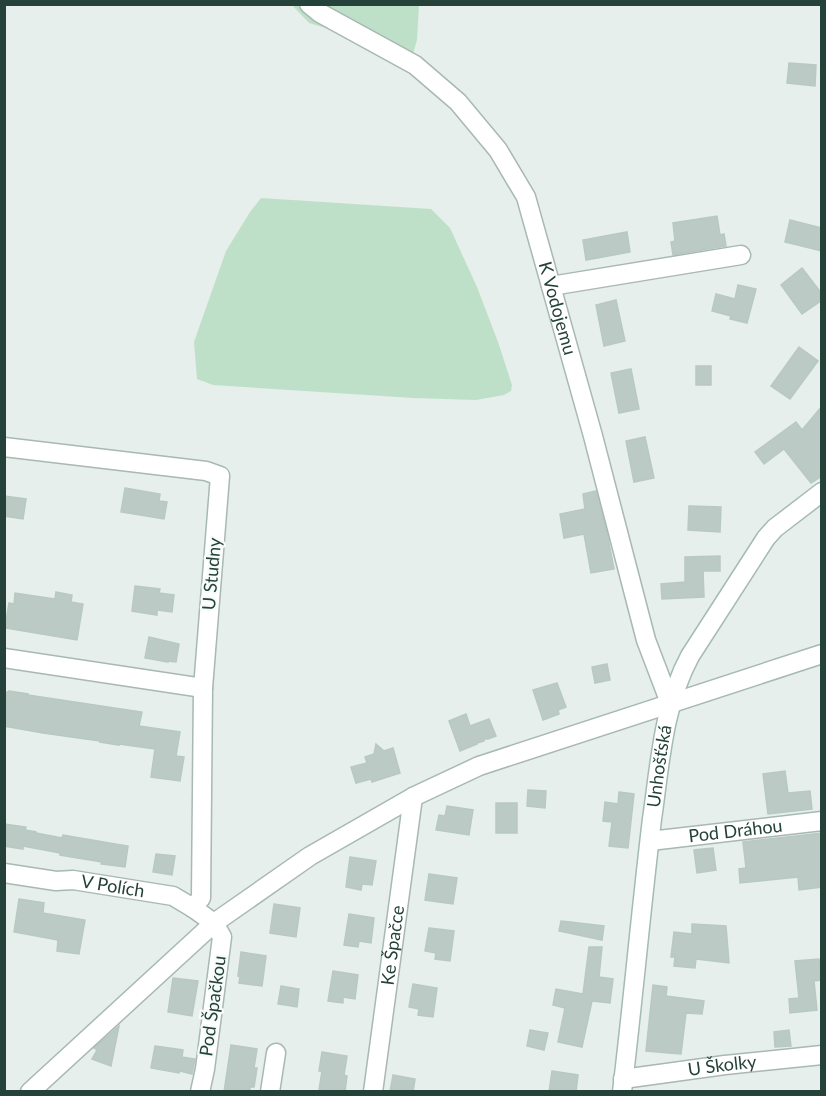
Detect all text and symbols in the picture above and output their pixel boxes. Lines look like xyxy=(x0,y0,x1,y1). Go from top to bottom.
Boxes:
street label: K Vodojemu xyxy=(535,259,582,357)
street label: U Studny xyxy=(197,536,225,611)
street label: Unhošťská xyxy=(642,723,676,809)
street label: Pod Dráhou xyxy=(687,814,783,846)
street label: V Polích xyxy=(80,869,146,901)
street label: Ke Špačce xyxy=(376,904,408,987)
street label: Pod Špačkou xyxy=(194,954,230,1058)
street label: U Školky xyxy=(686,1050,758,1080)

